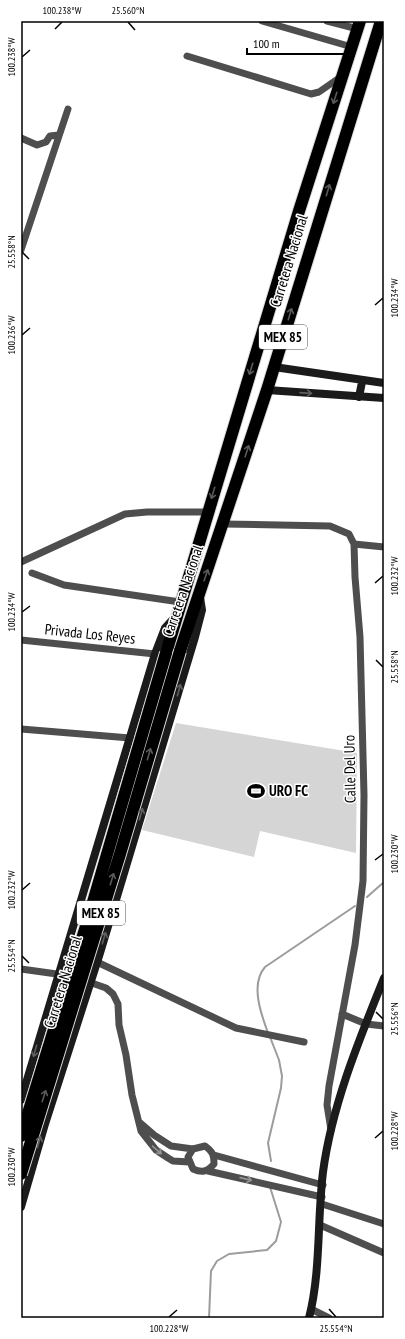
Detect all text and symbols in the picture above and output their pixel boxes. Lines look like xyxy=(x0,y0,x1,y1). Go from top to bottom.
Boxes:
text: 100.238°W xyxy=(43,4,82,17)
text: 25.560°N xyxy=(111,4,145,17)
scale bar xyxy=(247,30,351,56)
text: 100 m xyxy=(253,36,280,51)
text: 100.238°W xyxy=(5,37,18,76)
one-way arrow xyxy=(331,92,339,104)
one-way arrow xyxy=(325,183,332,196)
street label: Carretera Nacional xyxy=(265,212,312,309)
text: 25.558°N xyxy=(5,235,18,269)
text: 100.234°W xyxy=(388,278,401,317)
one-way arrow xyxy=(287,308,294,321)
text: 100.236°W xyxy=(5,315,18,354)
road number: MEX 85 xyxy=(259,325,307,349)
one-way arrow xyxy=(247,362,254,375)
one-way arrow xyxy=(299,390,312,397)
one-way arrow xyxy=(244,445,251,458)
one-way arrow xyxy=(209,487,216,500)
street label: Carretera Nacional xyxy=(158,542,207,639)
text: 100.232°W xyxy=(388,556,401,595)
one-way arrow xyxy=(203,568,210,581)
text: 100.234°W xyxy=(5,592,18,631)
street label: Privada Los Reyes xyxy=(44,619,136,648)
text: 25.558°N xyxy=(388,650,401,684)
one-way arrow xyxy=(176,683,183,696)
street label: Calle Del Uro xyxy=(339,735,360,803)
one-way arrow xyxy=(146,748,153,761)
sports icon: URO FC xyxy=(246,781,266,801)
place label: URO FC xyxy=(269,781,308,800)
one-way arrow xyxy=(138,807,145,820)
text: 100.230°W xyxy=(388,834,401,873)
text: 100.232°W xyxy=(5,870,18,909)
one-way arrow xyxy=(109,872,116,885)
road number: MEX 85 xyxy=(77,901,125,925)
one-way arrow xyxy=(101,932,108,945)
street label: Carretera Nacional xyxy=(39,933,86,1030)
text: 25.554°N xyxy=(5,939,18,973)
text: 25.556°N xyxy=(388,1002,401,1036)
one-way arrow xyxy=(31,1044,38,1057)
one-way arrow xyxy=(41,1090,48,1103)
text: 100.228°W xyxy=(388,1111,401,1150)
one-way arrow xyxy=(36,1136,43,1149)
one-way arrow xyxy=(152,1145,163,1154)
text: 100.230°W xyxy=(5,1147,18,1186)
one-way arrow xyxy=(239,1176,252,1184)
text: 100.228°W xyxy=(150,1322,189,1335)
text: 25.554°N xyxy=(319,1322,353,1335)

